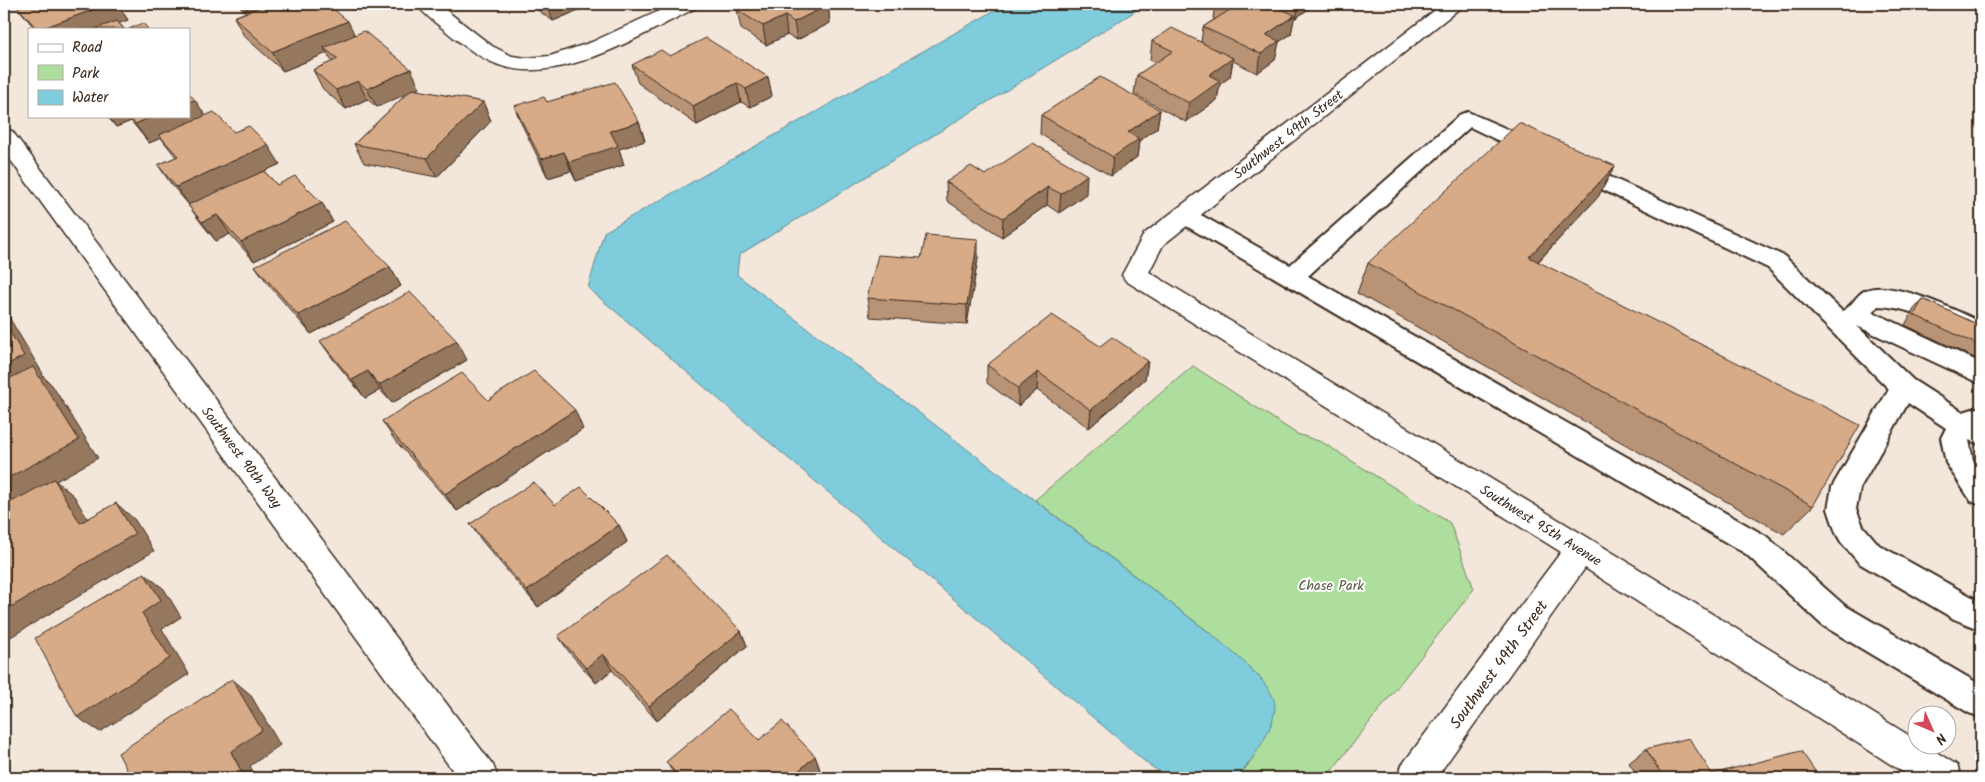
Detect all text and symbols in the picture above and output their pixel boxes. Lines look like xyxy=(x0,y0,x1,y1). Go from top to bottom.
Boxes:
legend xyxy=(28,28,190,118)
text: Road xyxy=(72,36,103,60)
text: Park xyxy=(72,62,100,86)
street label: Southwest 49th Street xyxy=(1229,84,1349,185)
text: Water xyxy=(72,86,109,110)
street label: Southwest 90th Way xyxy=(196,402,287,514)
street label: Southwest 95th Avenue xyxy=(1475,479,1606,573)
park label: Chase Park xyxy=(1298,575,1364,597)
street label: Southwest 49th Street xyxy=(1444,595,1555,735)
north arrow xyxy=(1908,704,1958,754)
text: N xyxy=(1929,728,1951,750)

